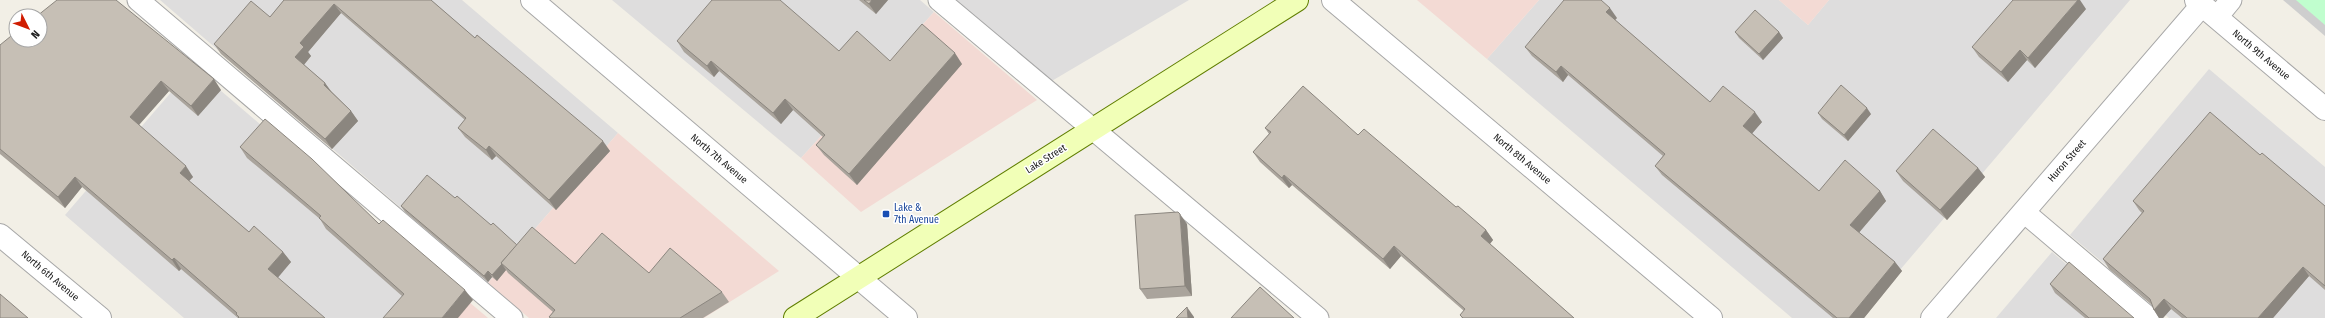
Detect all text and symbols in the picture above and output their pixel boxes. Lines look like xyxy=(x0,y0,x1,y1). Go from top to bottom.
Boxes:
north arrow xyxy=(8,8,48,48)
street label: North 9th Avenue xyxy=(2230,27,2292,83)
text: N xyxy=(28,28,42,41)
street label: North 8th Avenue xyxy=(1491,131,1553,187)
street label: North 7th Avenue xyxy=(688,132,750,186)
street label: Huron Street xyxy=(2045,137,2089,185)
street label: Lake Street xyxy=(1023,141,1069,176)
place label: Lake & 7th Avenue xyxy=(894,202,939,226)
marker: Lake & 7th Avenue xyxy=(881,209,891,219)
street label: North 6th Avenue xyxy=(19,248,81,304)

